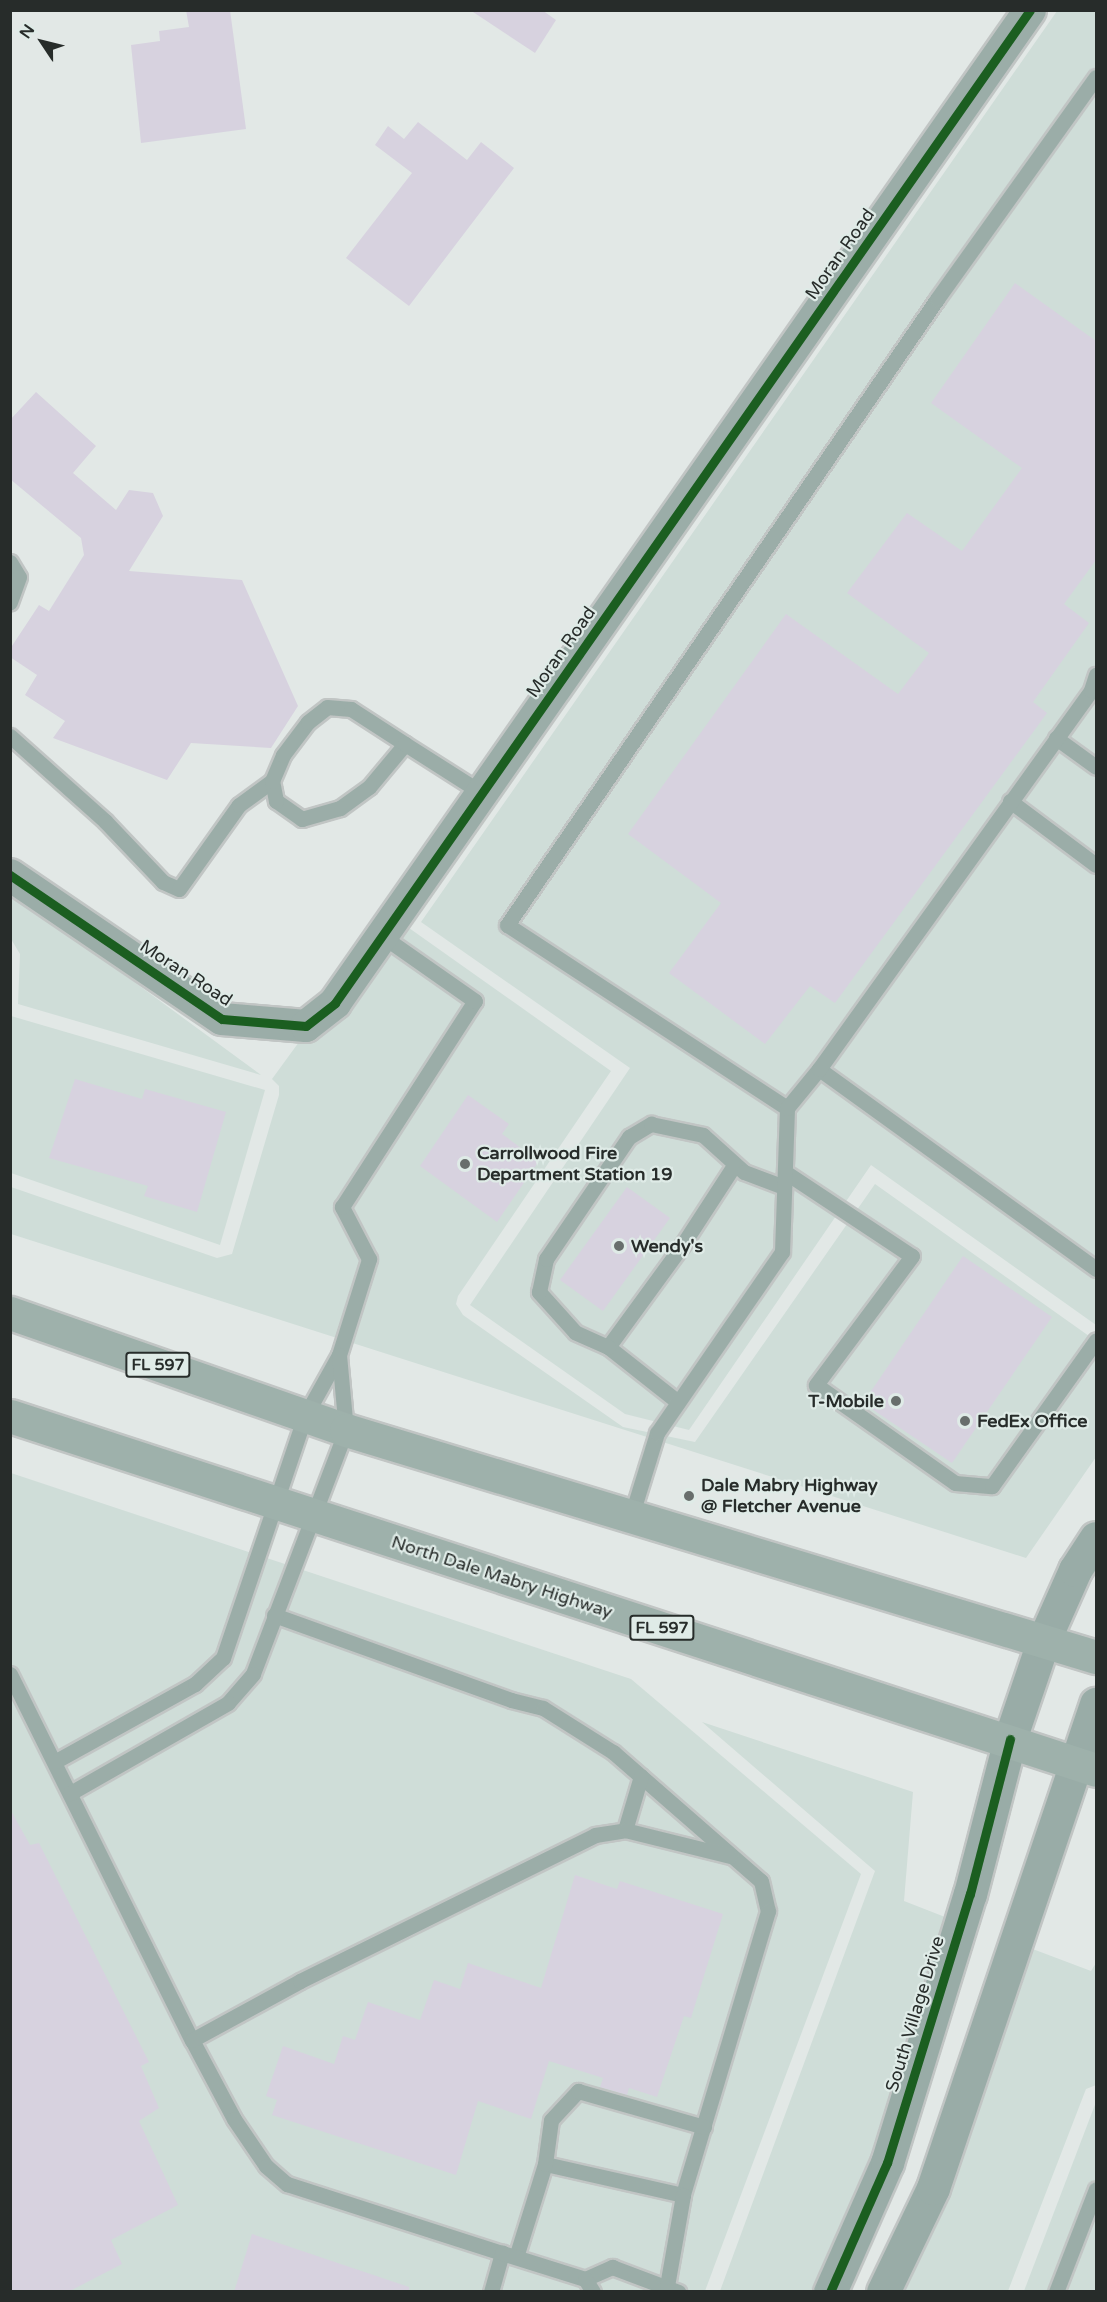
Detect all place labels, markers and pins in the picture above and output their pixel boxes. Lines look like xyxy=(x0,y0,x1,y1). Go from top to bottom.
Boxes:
place label: Carrollwood Fire Department Station 19 xyxy=(477,1143,673,1186)
marker: Carrollwood Fire Department Station 19 xyxy=(458,1157,472,1171)
place label: Wendy's xyxy=(631,1235,703,1257)
marker: Wendy's xyxy=(612,1239,626,1253)
place label: T-Mobile xyxy=(808,1390,884,1412)
marker: T-Mobile xyxy=(889,1394,903,1408)
place label: FedEx Office xyxy=(977,1410,1087,1432)
marker: FedEx Office xyxy=(958,1414,972,1428)
place label: Dale Mabry Highway @ Fletcher Avenue xyxy=(701,1475,878,1518)
marker: Dale Mabry Highway @ Fletcher Avenue xyxy=(682,1489,696,1503)

